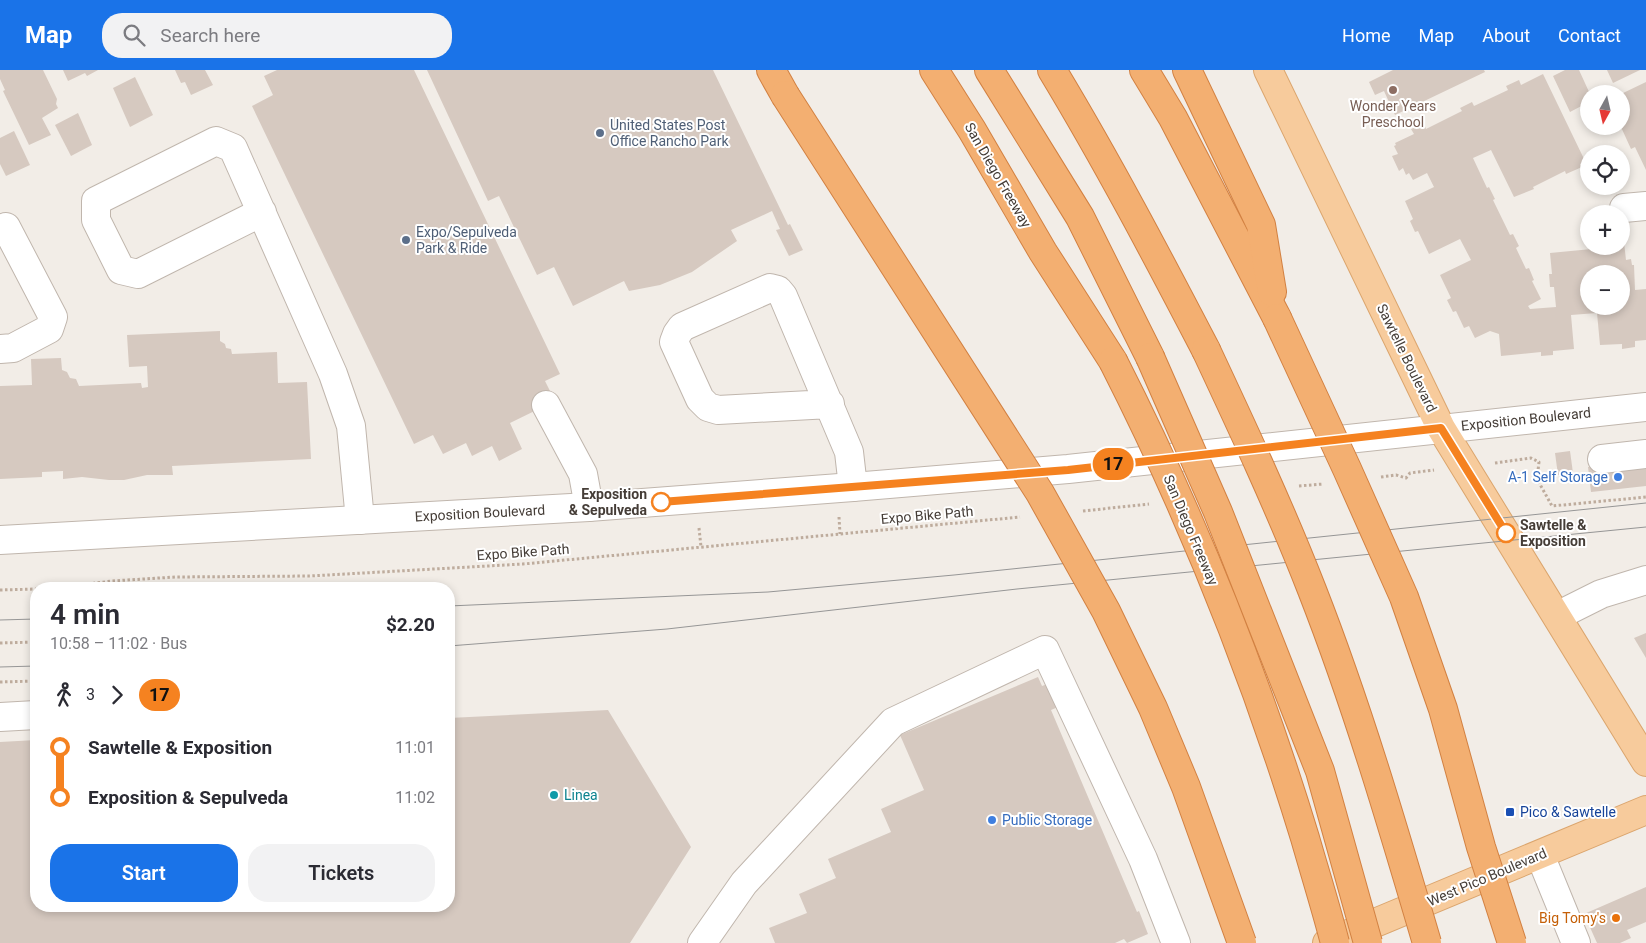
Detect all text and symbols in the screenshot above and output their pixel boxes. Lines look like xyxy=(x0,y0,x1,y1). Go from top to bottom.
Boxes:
search box xyxy=(102,13,452,58)
text: Map xyxy=(25,21,72,49)
icon: search xyxy=(120,21,148,49)
text: Search here xyxy=(160,24,260,47)
text: Home xyxy=(1342,25,1391,46)
text: Map xyxy=(1419,25,1454,46)
text: About xyxy=(1482,25,1530,46)
text: Contact xyxy=(1558,25,1621,46)
marker: Wonder Years Preschool xyxy=(1387,84,1399,96)
north arrow xyxy=(1580,85,1630,135)
map controls xyxy=(1580,85,1630,315)
place label: Wonder Years Preschool xyxy=(1350,98,1436,130)
place label: United States Post Office Rancho Park xyxy=(610,117,729,149)
street label: San Diego Freeway xyxy=(962,120,1035,230)
marker: United States Post Office Rancho Park xyxy=(594,127,606,139)
button: locate xyxy=(1580,145,1630,195)
button: + xyxy=(1580,205,1630,255)
place label: Expo/Sepulveda Park & Ride xyxy=(416,224,517,256)
marker: Expo/Sepulveda Park & Ride xyxy=(400,234,412,246)
button: − xyxy=(1580,265,1630,315)
street label: Sawtelle Boulevard xyxy=(1374,301,1440,415)
street label: Exposition Boulevard xyxy=(1460,404,1592,434)
line badge: 17 xyxy=(1090,448,1136,480)
text: 17 xyxy=(1103,453,1123,474)
place label: A-1 Self Storage xyxy=(1508,469,1608,485)
marker: A-1 Self Storage xyxy=(1612,471,1624,483)
street label: San Diego Freeway xyxy=(1161,472,1222,588)
place label: Exposition & Sepulveda xyxy=(569,486,647,518)
marker: Exposition & Sepulveda xyxy=(651,492,671,512)
street label: Exposition Boulevard xyxy=(414,502,546,524)
street label: Expo Bike Path xyxy=(880,503,974,527)
place label: Sawtelle & Exposition xyxy=(1520,517,1587,549)
marker: Sawtelle & Exposition xyxy=(1496,523,1516,543)
street label: Expo Bike Path xyxy=(476,541,570,563)
text: 4 min xyxy=(50,598,120,631)
text: $2.20 xyxy=(386,613,435,636)
text: 10:58 – 11:02 · Bus xyxy=(50,634,187,653)
icon: walk xyxy=(50,681,78,709)
icon: forward xyxy=(103,681,131,709)
text: 17 xyxy=(149,684,170,705)
text: 3 xyxy=(86,685,95,704)
text: Sawtelle & Exposition xyxy=(88,736,272,759)
text: 11:01 xyxy=(395,738,435,757)
text: Exposition & Sepulveda xyxy=(88,786,288,809)
place label: Linea xyxy=(564,787,598,803)
text: 11:02 xyxy=(395,788,435,807)
marker: Linea xyxy=(548,789,560,801)
place label: Pico & Sawtelle xyxy=(1520,804,1616,820)
marker: Pico & Sawtelle xyxy=(1504,806,1516,818)
place label: Public Storage xyxy=(1002,812,1092,828)
marker: Public Storage xyxy=(986,814,998,826)
button: Start xyxy=(50,844,238,902)
button: Tickets xyxy=(248,844,435,902)
street label: West Pico Boulevard xyxy=(1425,845,1549,909)
place label: Big Tomy's xyxy=(1539,910,1606,926)
marker: Big Tomy's xyxy=(1610,912,1622,924)

